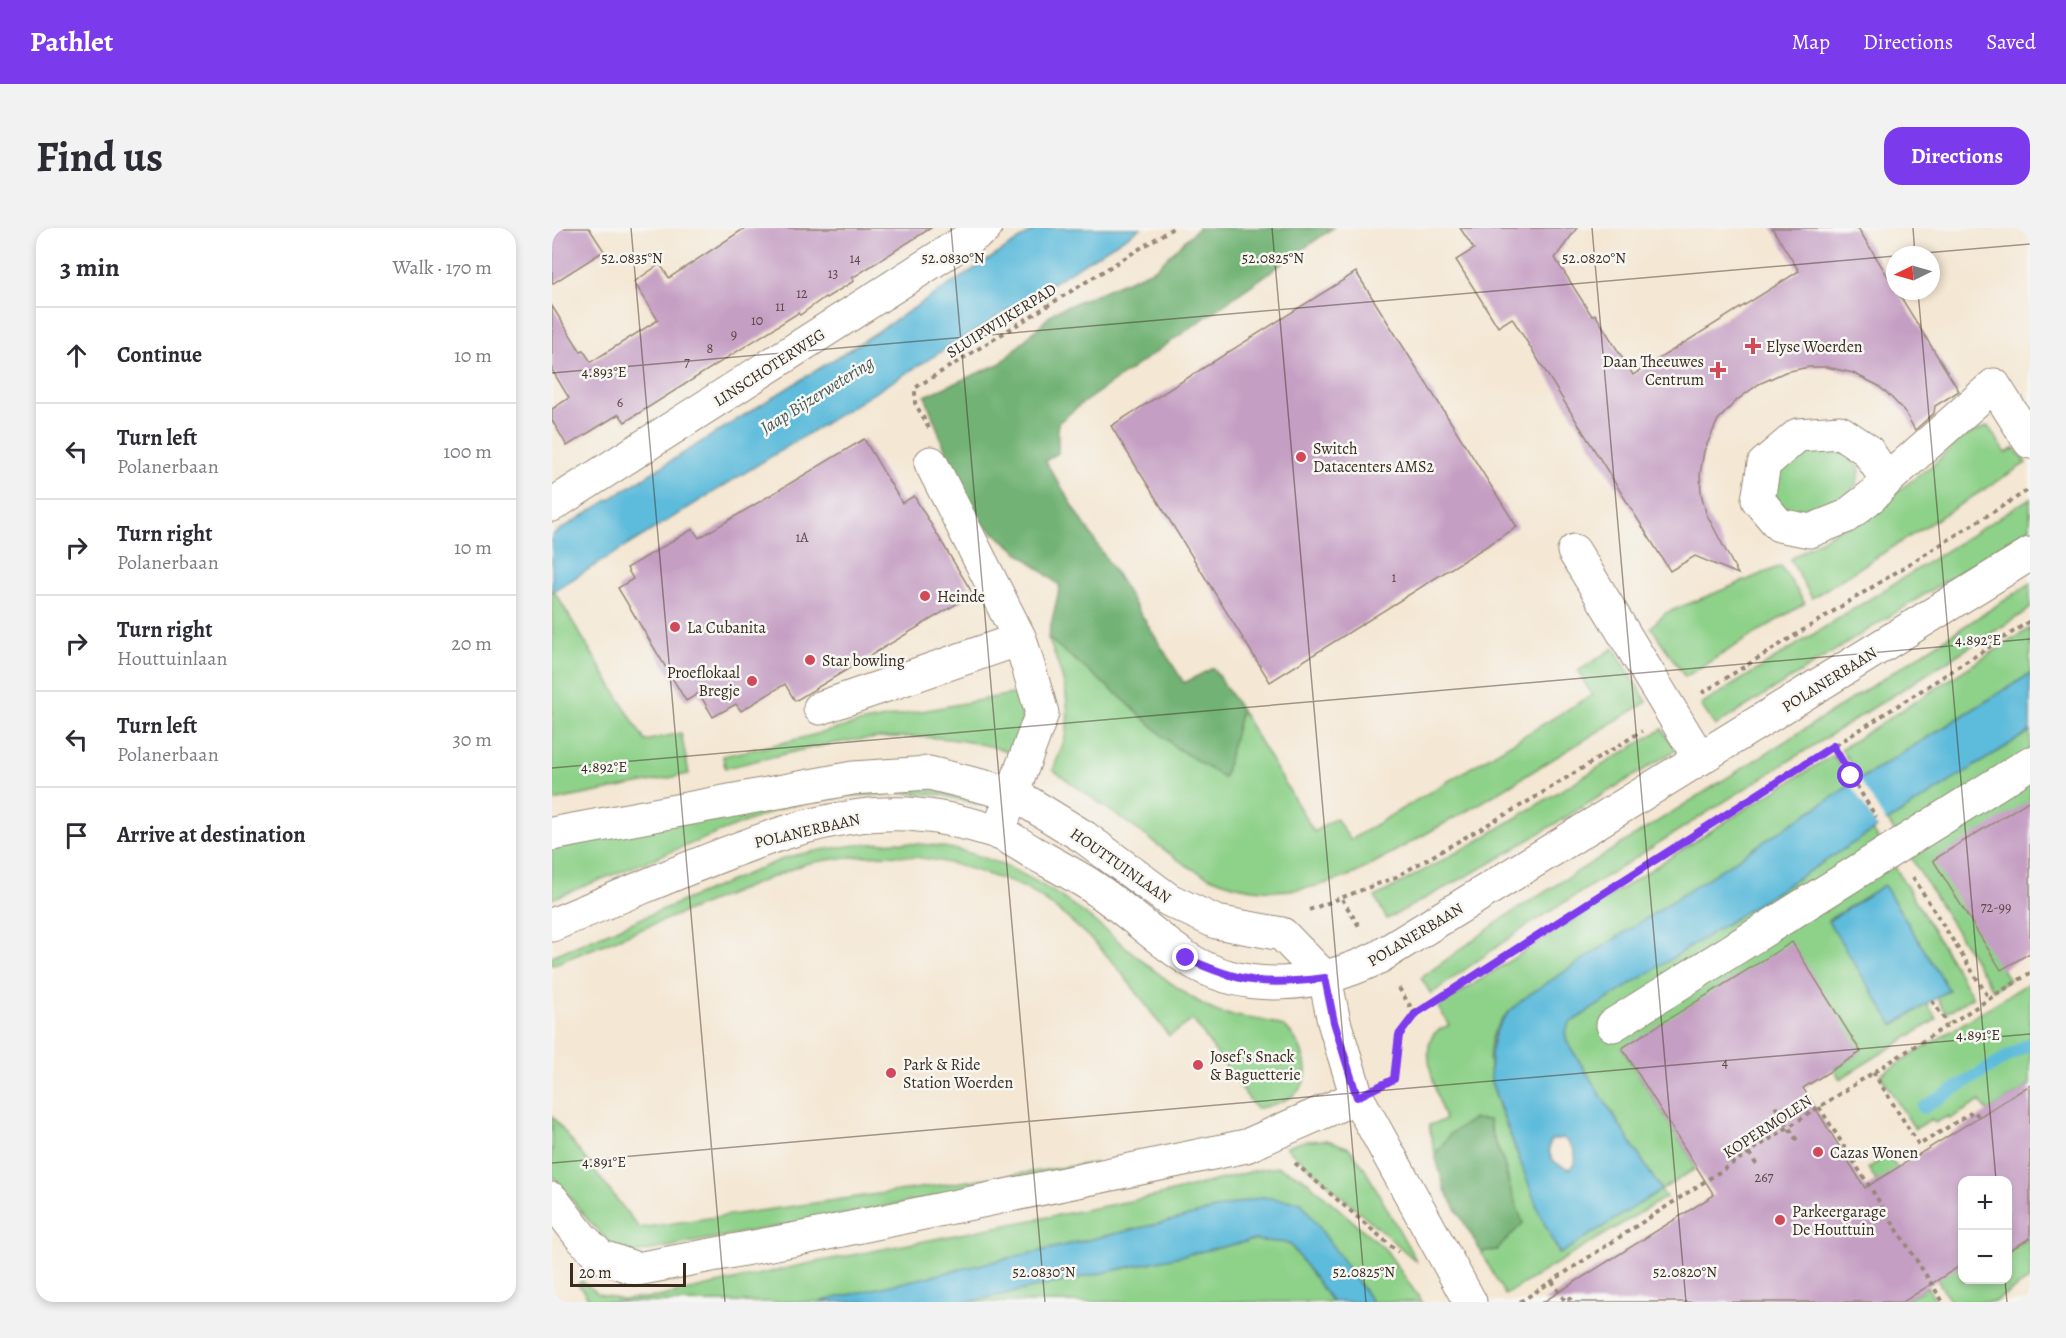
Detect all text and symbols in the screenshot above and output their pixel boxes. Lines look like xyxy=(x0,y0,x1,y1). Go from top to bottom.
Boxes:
text: Pathlet xyxy=(30,23,113,61)
text: Map xyxy=(1792,28,1830,56)
text: Directions xyxy=(1863,28,1953,56)
text: Saved xyxy=(1986,28,2036,56)
button: Directions xyxy=(1884,127,2030,185)
text: Find us xyxy=(36,128,163,185)
north arrow xyxy=(1886,246,1940,300)
text: 52.0835°N xyxy=(601,248,663,268)
text: 52.0830°N xyxy=(922,248,985,268)
text: 52.0825°N xyxy=(1242,248,1304,268)
text: 52.0820°N xyxy=(1562,248,1626,268)
house number: 14 xyxy=(849,249,861,268)
text: 3 min xyxy=(60,250,120,285)
text: Walk · 170 m xyxy=(392,254,492,281)
house number: 13 xyxy=(828,264,838,283)
street label: SLUIPWIJKERPAD xyxy=(942,278,1061,364)
house number: 12 xyxy=(796,284,808,303)
house number: 11 xyxy=(775,297,785,316)
house number: 10 xyxy=(751,311,763,330)
street label: LINSCHOTERWEG xyxy=(710,324,830,412)
house number: 9 xyxy=(731,325,737,344)
place label: Elyse Woerden xyxy=(1766,336,1863,358)
marker: Elyse Woerden xyxy=(1744,337,1762,355)
icon: ahead xyxy=(60,339,93,372)
house number: 8 xyxy=(707,339,714,358)
text: Continue xyxy=(117,340,202,370)
text: 10 m xyxy=(454,342,492,369)
water label: Jaap Bijzerwetering xyxy=(755,351,878,440)
place label: Daan Theeuwes Centrum xyxy=(1602,351,1704,391)
house number: 7 xyxy=(684,353,690,372)
marker: Daan Theeuwes Centrum xyxy=(1709,361,1727,379)
text: 4.893°E xyxy=(581,362,627,382)
house number: 6 xyxy=(617,393,623,412)
text: Turn left xyxy=(117,423,197,453)
icon: left xyxy=(60,435,93,468)
text: 100 m xyxy=(443,438,492,465)
place label: Switch Datacenters AMS2 xyxy=(1313,438,1434,478)
marker: Switch Datacenters AMS2 xyxy=(1294,450,1308,464)
text: Polanerbaan xyxy=(117,453,219,480)
text: Turn right xyxy=(117,519,213,549)
house number: 1A xyxy=(796,528,809,547)
icon: right xyxy=(60,531,93,564)
text: 10 m xyxy=(454,534,492,561)
text: Polanerbaan xyxy=(117,549,219,576)
house number: 1 xyxy=(1392,568,1397,587)
place label: Heinde xyxy=(937,586,985,608)
marker: Heinde xyxy=(918,589,932,603)
text: Turn right xyxy=(117,615,213,645)
place label: La Cubanita xyxy=(687,617,767,639)
marker: La Cubanita xyxy=(668,620,682,634)
icon: right xyxy=(60,627,93,660)
text: 20 m xyxy=(451,630,492,657)
text: 4.892°E xyxy=(1955,630,2001,650)
street label: POLANERBAAN xyxy=(1778,642,1881,718)
text: Houttuinlaan xyxy=(117,645,228,672)
place label: Star bowling xyxy=(822,650,905,672)
marker: Star bowling xyxy=(803,653,817,667)
place label: Proeflokaal Bregje xyxy=(667,662,740,702)
marker: Proeflokaal Bregje xyxy=(745,674,759,688)
text: Turn left xyxy=(117,711,197,741)
icon: left xyxy=(60,723,93,756)
text: 30 m xyxy=(452,726,492,753)
text: Polanerbaan xyxy=(117,741,219,768)
text: 4.892°E xyxy=(581,757,627,777)
route start xyxy=(1837,762,1863,788)
street label: POLANERBAAN xyxy=(752,808,862,854)
icon: arrive xyxy=(60,819,93,852)
text: Arrive at destination xyxy=(117,820,306,850)
street label: HOUTTUINLAAN xyxy=(1066,823,1175,909)
street label: POLANERBAAN xyxy=(1363,898,1468,972)
house number: 72-99 xyxy=(1981,898,2011,917)
route end xyxy=(1172,944,1198,970)
text: 4.891°E xyxy=(1956,1025,2000,1045)
place label: Josef's Snack & Baguetterie xyxy=(1210,1046,1301,1086)
house number: 4 xyxy=(1722,1053,1728,1072)
place label: Park & Ride Station Woerden xyxy=(903,1054,1013,1094)
marker: Josef's Snack & Baguetterie xyxy=(1191,1058,1205,1072)
marker: Park & Ride Station Woerden xyxy=(884,1066,898,1080)
street label: KOPERMOLEN xyxy=(1719,1090,1816,1164)
place label: Cazas Wonen xyxy=(1830,1142,1919,1164)
marker: Cazas Wonen xyxy=(1811,1145,1825,1159)
text: 4.891°E xyxy=(582,1152,626,1172)
house number: 267 xyxy=(1755,1168,1774,1187)
map controls xyxy=(1958,1176,2012,1284)
button: + xyxy=(1958,1176,2012,1230)
place label: Parkeergarage De Houttuin xyxy=(1792,1201,1886,1241)
marker: Parkeergarage De Houttuin xyxy=(1773,1213,1787,1227)
button: − xyxy=(1958,1230,2012,1284)
scale bar xyxy=(570,1260,686,1288)
text: 20 m xyxy=(579,1262,612,1284)
text: 52.0830°N xyxy=(1013,1262,1076,1282)
text: 52.0825°N xyxy=(1333,1262,1395,1282)
text: 52.0820°N xyxy=(1653,1262,1717,1282)

